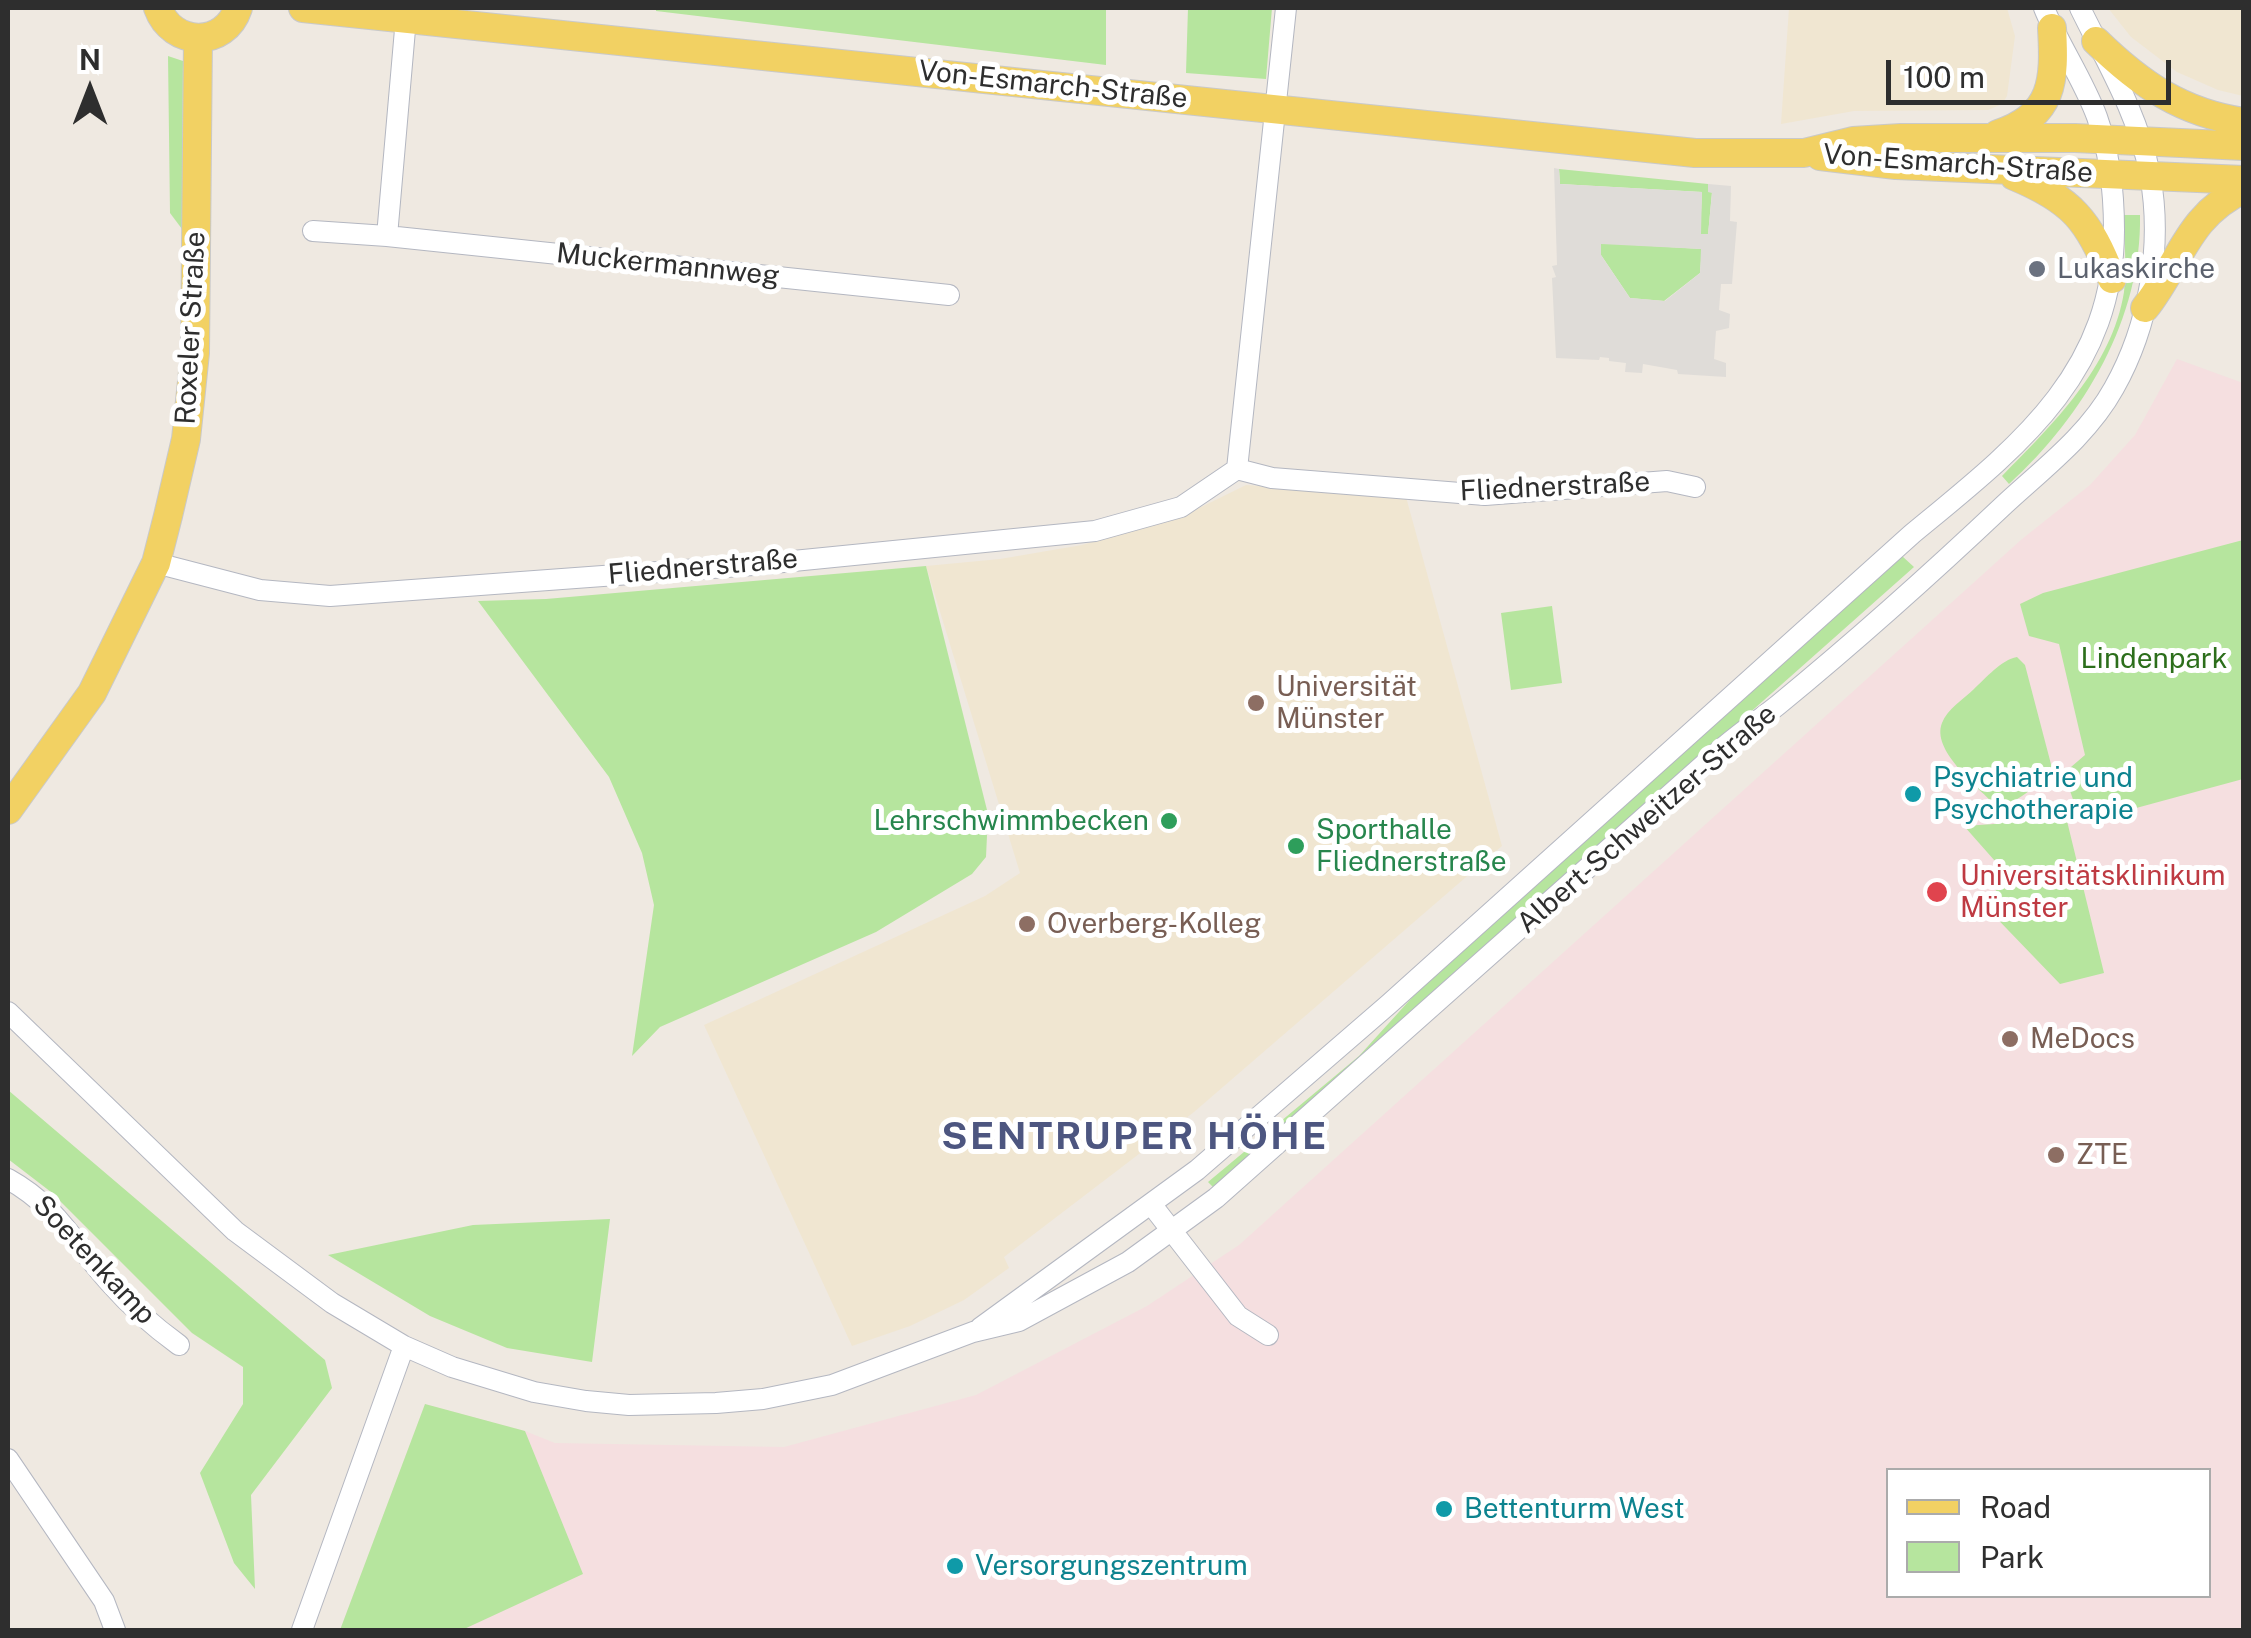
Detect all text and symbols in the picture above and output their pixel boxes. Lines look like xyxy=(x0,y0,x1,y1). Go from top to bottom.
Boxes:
north arrow xyxy=(40,40,140,140)
scale bar xyxy=(1891,40,2176,102)
text: N xyxy=(79,43,101,76)
street label: Von-Esmarch-Straße xyxy=(917,54,1189,116)
text: 100 m xyxy=(1903,59,1985,95)
street label: Von-Esmarch-Straße xyxy=(1822,138,2094,190)
street label: Roxeler Straße xyxy=(169,231,213,425)
street label: Muckermannweg xyxy=(555,237,781,293)
place label: Lukaskirche xyxy=(2057,252,2215,286)
marker: Lukaskirche xyxy=(2026,258,2048,280)
street label: Fliednerstraße xyxy=(1459,465,1651,509)
street label: Fliednerstraße xyxy=(607,542,799,592)
park label: Lindenpark xyxy=(2081,642,2227,676)
place label: Universität Münster xyxy=(1276,670,1417,736)
marker: Universität Münster xyxy=(1245,692,1267,714)
street label: Albert-Schweitzer-Straße xyxy=(1511,697,1783,941)
place label: Psychiatrie und Psychotherapie xyxy=(1933,761,2134,827)
marker: Psychiatrie und Psychotherapie xyxy=(1902,783,1924,805)
place label: Lehrschwimmbecken xyxy=(874,804,1149,838)
marker: Lehrschwimmbecken xyxy=(1158,810,1180,832)
place label: Sporthalle Fliednerstraße xyxy=(1316,813,1507,879)
marker: Sporthalle Fliednerstraße xyxy=(1285,835,1307,857)
place label: Universitätsklinikum Münster xyxy=(1960,859,2226,925)
marker: Universitätsklinikum Münster xyxy=(1924,879,1950,905)
place label: Overberg-Kolleg xyxy=(1047,907,1261,941)
marker: Overberg-Kolleg xyxy=(1016,913,1038,935)
place label: MeDocs xyxy=(2030,1022,2135,1056)
marker: MeDocs xyxy=(1999,1028,2021,1050)
district label: SENTRUPER HÖHE xyxy=(941,1114,1329,1160)
place label: ZTE xyxy=(2076,1138,2128,1172)
marker: ZTE xyxy=(2045,1144,2067,1166)
street label: Soetenkamp xyxy=(26,1189,162,1331)
legend xyxy=(1886,1468,2211,1598)
text: Road xyxy=(1980,1489,2051,1525)
place label: Bettenturm West xyxy=(1464,1492,1685,1526)
marker: Bettenturm West xyxy=(1433,1498,1455,1520)
text: Park xyxy=(1980,1539,2044,1575)
place label: Versorgungszentrum xyxy=(975,1549,1248,1583)
marker: Versorgungszentrum xyxy=(944,1555,966,1577)

